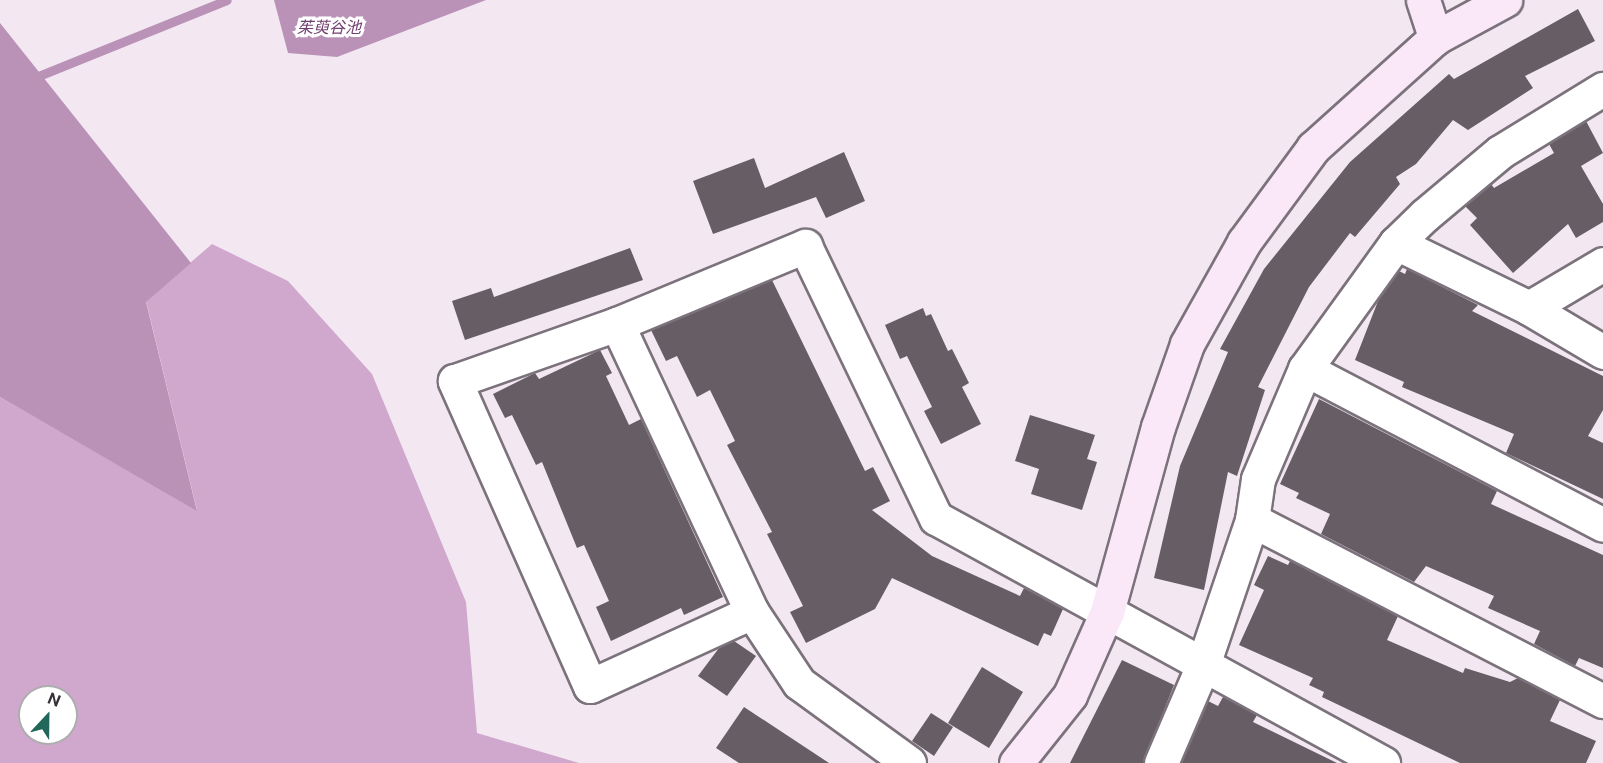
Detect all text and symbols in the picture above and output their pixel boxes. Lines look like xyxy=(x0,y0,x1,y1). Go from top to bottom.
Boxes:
water label: 茱萸谷池 xyxy=(297,18,361,38)
north arrow xyxy=(18,685,78,745)
text: N xyxy=(45,689,64,711)

